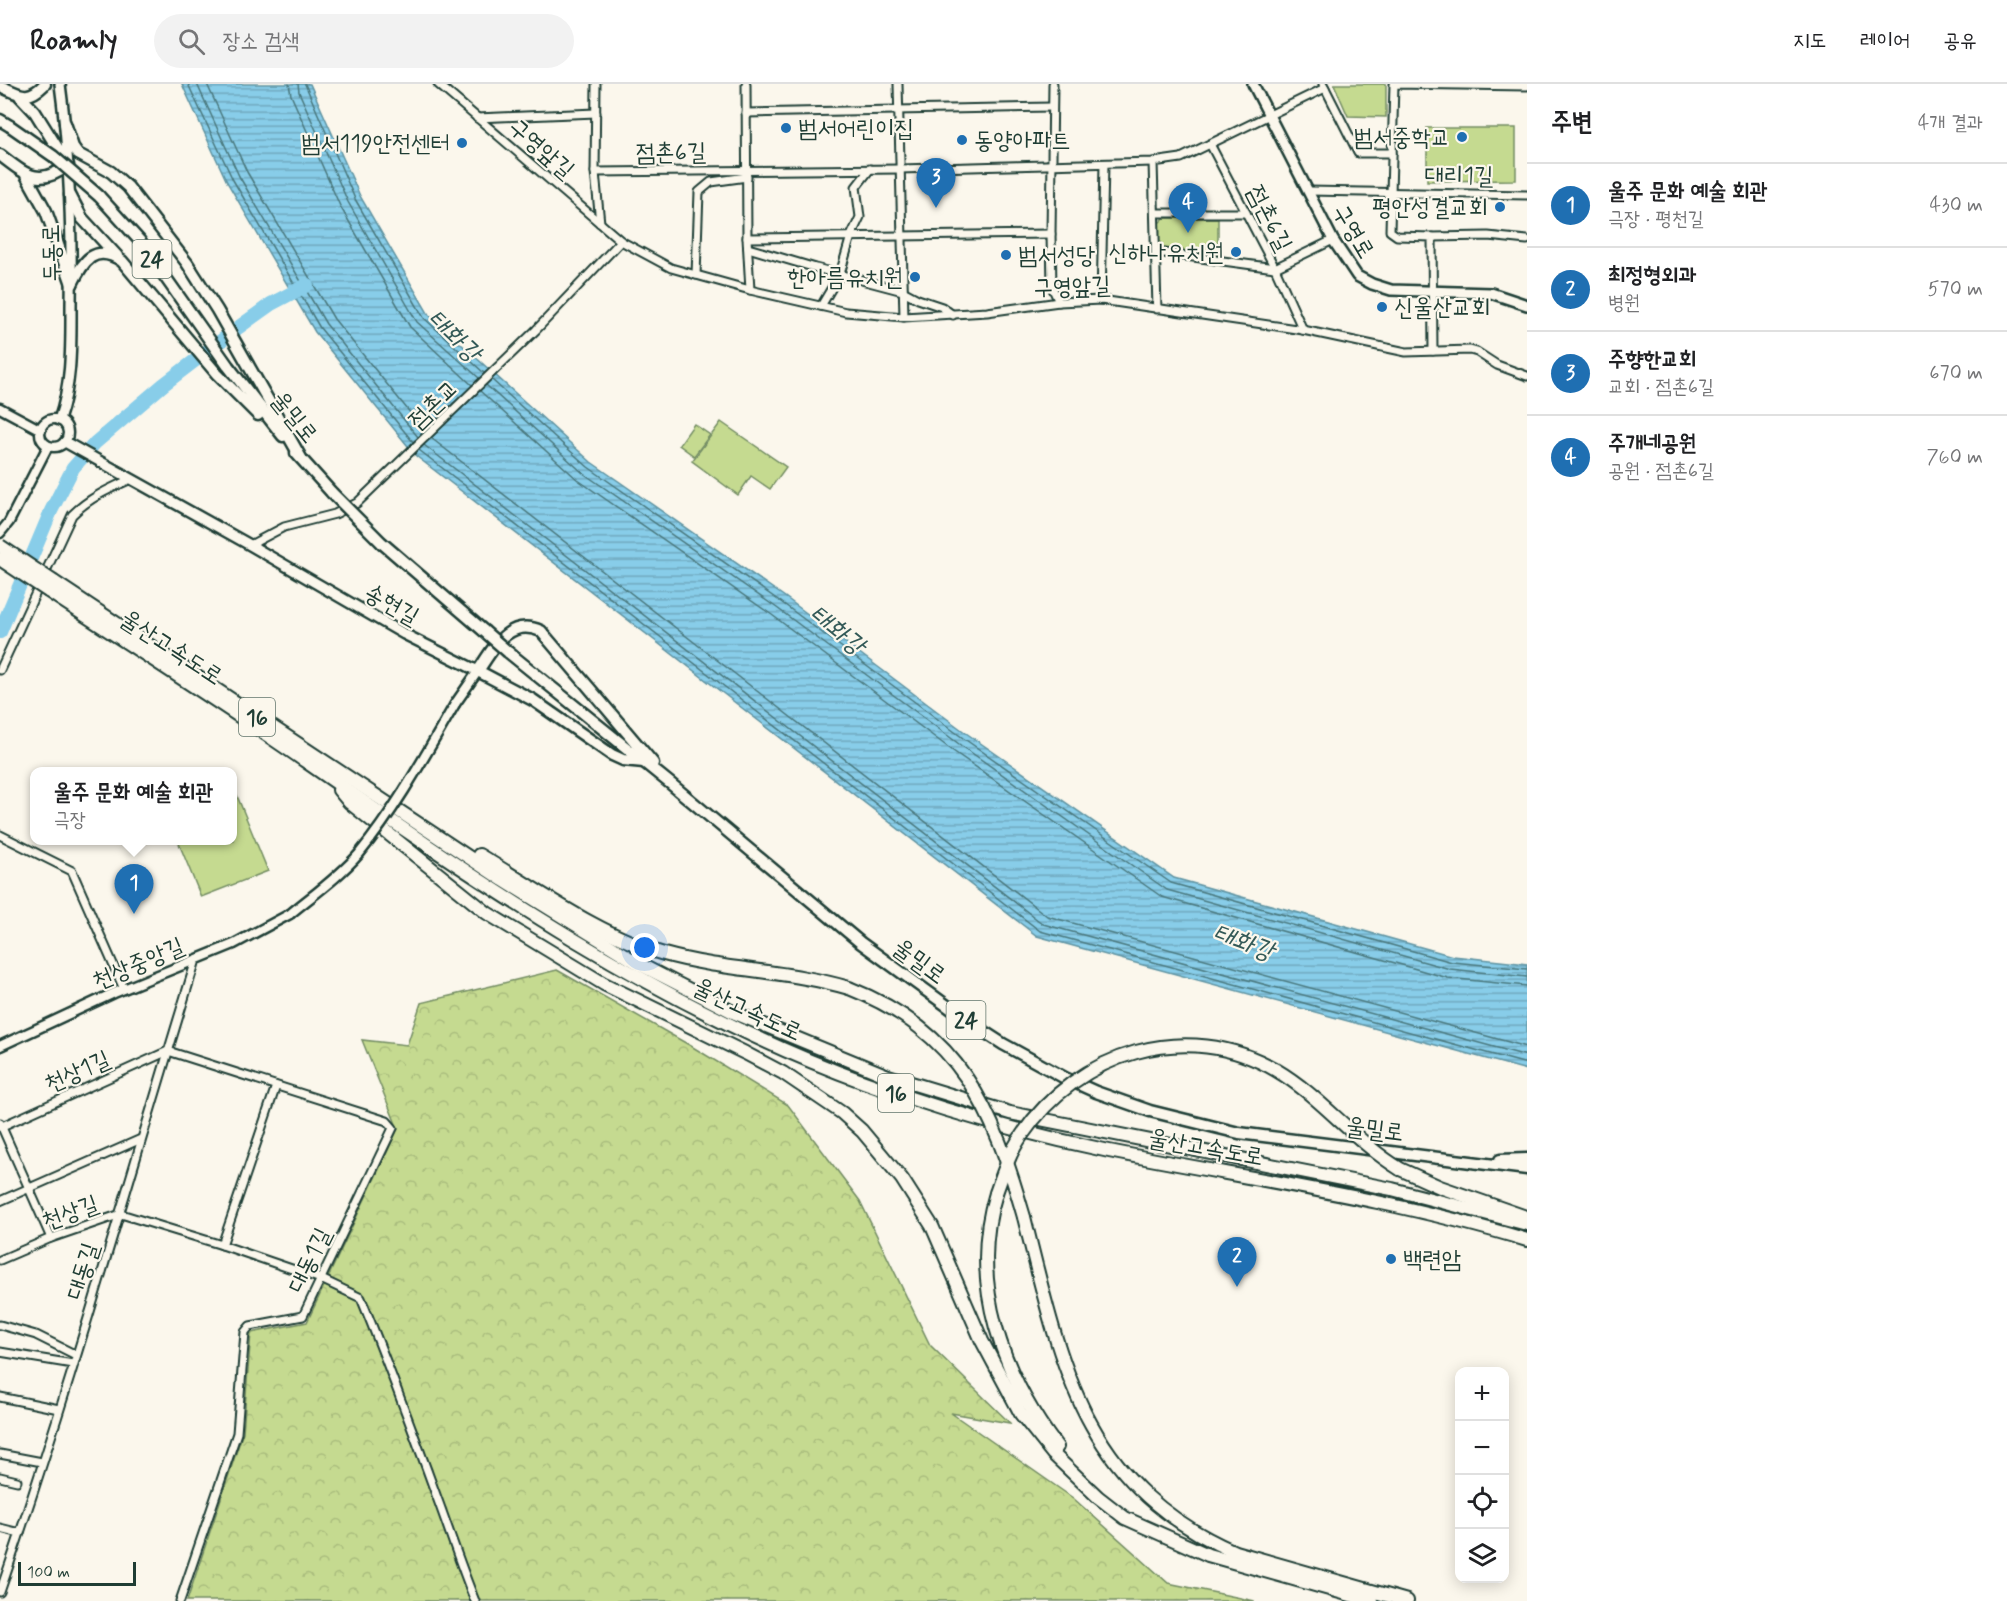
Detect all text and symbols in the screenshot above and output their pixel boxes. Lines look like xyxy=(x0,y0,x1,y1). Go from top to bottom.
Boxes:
search box xyxy=(154,14,574,68)
text: Roamly xyxy=(30,23,118,60)
icon: search xyxy=(175,25,208,58)
text: 지도 xyxy=(1793,27,1827,55)
text: 레이어 xyxy=(1860,27,1910,55)
text: 공유 xyxy=(1943,27,1977,55)
text: 장소 검색 xyxy=(223,28,299,56)
text: 주변 xyxy=(1551,106,1593,140)
text: 4개 결과 xyxy=(1918,110,1983,137)
street label: 구영앞길 xyxy=(502,112,580,186)
place label: 범서어린이집 xyxy=(798,114,914,145)
marker: 범서어린이집 xyxy=(779,121,793,135)
place label: 범서중학교 xyxy=(1353,123,1450,154)
place label: 동양아파트 xyxy=(974,126,1071,157)
place label: 범서119안전센터 xyxy=(301,129,450,160)
marker: 범서중학교 xyxy=(1455,130,1469,144)
marker: 동양아파트 xyxy=(955,133,969,147)
marker: 범서119안전센터 xyxy=(455,136,469,150)
street label: 점촌6길 xyxy=(636,137,706,170)
pin: 3 xyxy=(916,158,956,208)
street label: 대리1길 xyxy=(1424,160,1494,193)
text: 울주 문화 예술 회관 xyxy=(1608,178,1767,206)
street label: 점촌6길 xyxy=(1239,180,1298,257)
pin: 4 xyxy=(1168,184,1208,233)
text: 1 xyxy=(1566,192,1575,219)
text: 430 m xyxy=(1930,192,1983,219)
place label: 평안성결교회 xyxy=(1372,193,1488,224)
street label: 구영로 xyxy=(1325,199,1381,265)
marker: 평안성결교회 xyxy=(1493,200,1507,214)
text: 극장 · 평천길 xyxy=(1608,206,1704,233)
street label: 두동로 xyxy=(36,224,69,282)
place label: 신하나유치원 xyxy=(1108,238,1224,269)
road number: 24 xyxy=(132,240,172,278)
place label: 범서성당 xyxy=(1018,241,1095,272)
marker: 신하나유치원 xyxy=(1229,245,1243,259)
marker: 범서성당 xyxy=(999,248,1013,262)
text: 최정형외과 xyxy=(1608,262,1697,290)
place label: 한아름유치원 xyxy=(787,263,903,294)
marker: 한아름유치원 xyxy=(908,270,922,284)
street label: 구영앞길 xyxy=(1033,271,1111,304)
text: 2 xyxy=(1566,276,1575,303)
text: 570 m xyxy=(1928,276,1983,303)
text: 병원 xyxy=(1608,290,1640,317)
place label: 신울산교회 xyxy=(1394,293,1491,324)
marker: 신울산교회 xyxy=(1375,300,1389,314)
water label: 태화강 xyxy=(419,302,490,373)
text: 주향한교회 xyxy=(1608,346,1697,374)
text: 3 xyxy=(1566,360,1575,387)
text: 670 m xyxy=(1929,360,1983,387)
street label: 점촌교 xyxy=(402,374,466,436)
text: 교회 · 점촌6길 xyxy=(1608,374,1714,401)
street label: 울밀로 xyxy=(264,386,324,450)
text: 주개네공원 xyxy=(1608,430,1697,458)
text: 4 xyxy=(1565,444,1576,471)
text: 760 m xyxy=(1926,444,1983,471)
text: 공원 · 점촌6길 xyxy=(1608,458,1714,485)
street label: 송현길 xyxy=(358,578,424,633)
water label: 태화강 xyxy=(802,598,874,665)
street label: 울산고속도로 xyxy=(114,604,228,693)
road number: 16 xyxy=(239,698,275,736)
popup xyxy=(30,767,237,845)
text: 울주 문화 예술 회관 xyxy=(54,779,213,807)
text: 극장 xyxy=(54,807,86,834)
pin: 1 xyxy=(114,864,154,914)
water label: 태화강 xyxy=(1208,916,1282,971)
street label: 천상중앙길 xyxy=(88,931,189,998)
your location xyxy=(630,933,659,962)
street label: 울밀로 xyxy=(887,933,952,992)
street label: 울산고속도로 xyxy=(688,972,806,1049)
road number: 24 xyxy=(946,1001,986,1039)
street label: 천상1길 xyxy=(40,1044,115,1100)
road number: 16 xyxy=(878,1074,914,1112)
street label: 울밀로 xyxy=(1344,1112,1405,1149)
street label: 울산고속도로 xyxy=(1146,1123,1265,1174)
street label: 천상길 xyxy=(38,1189,103,1238)
street label: 대동1길 xyxy=(281,1223,339,1298)
pin: 2 xyxy=(1218,1238,1256,1287)
street label: 대동길 xyxy=(60,1239,107,1304)
place label: 백련암 xyxy=(1403,1245,1461,1276)
marker: 백련암 xyxy=(1384,1252,1398,1266)
map controls xyxy=(1455,1367,1509,1583)
button: + xyxy=(1455,1367,1509,1421)
button: − xyxy=(1455,1421,1509,1475)
button: locate xyxy=(1455,1475,1509,1529)
button: layers xyxy=(1455,1529,1509,1583)
scale bar xyxy=(18,1559,136,1586)
text: 100 m xyxy=(27,1562,70,1583)

